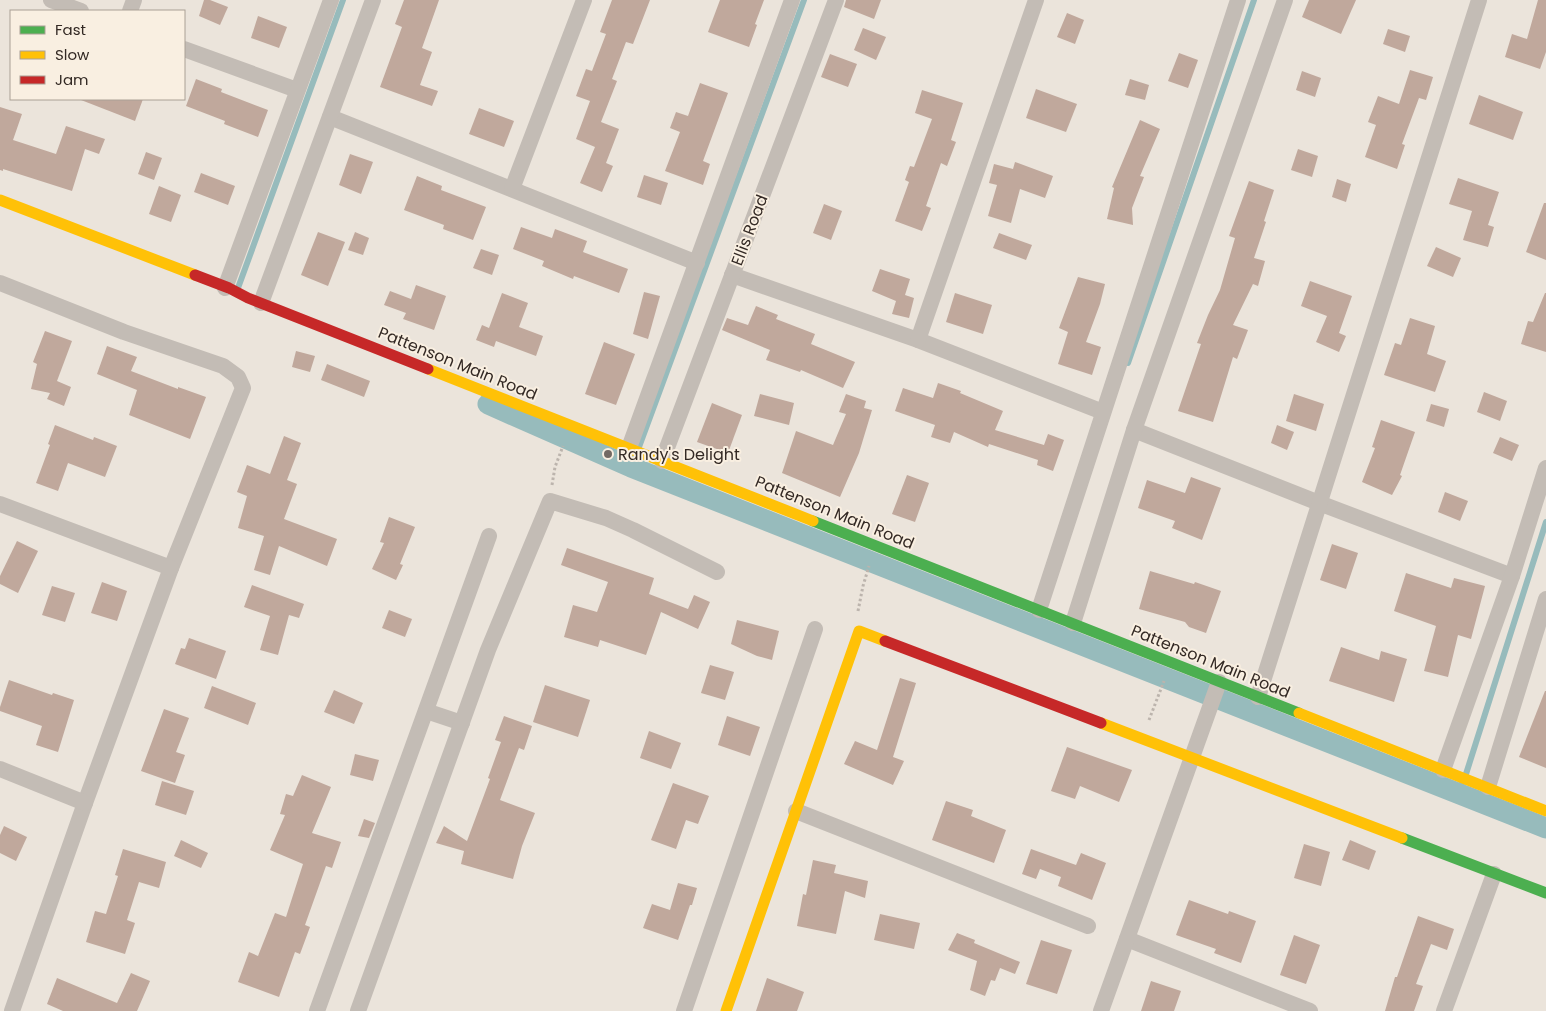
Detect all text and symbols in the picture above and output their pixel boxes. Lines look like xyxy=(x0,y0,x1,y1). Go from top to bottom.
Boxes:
legend xyxy=(10,10,185,100)
text: Fast xyxy=(55,19,86,40)
text: Slow xyxy=(55,44,90,65)
text: Jam xyxy=(55,69,89,90)
street label: Ellis Road xyxy=(725,191,774,269)
street label: Pattenson Main Road xyxy=(375,321,541,406)
place label: Randy's Delight xyxy=(618,443,740,466)
marker: Randy's Delight xyxy=(602,448,614,460)
street label: Pattenson Main Road xyxy=(752,470,918,555)
street label: Pattenson Main Road xyxy=(1128,619,1294,704)

